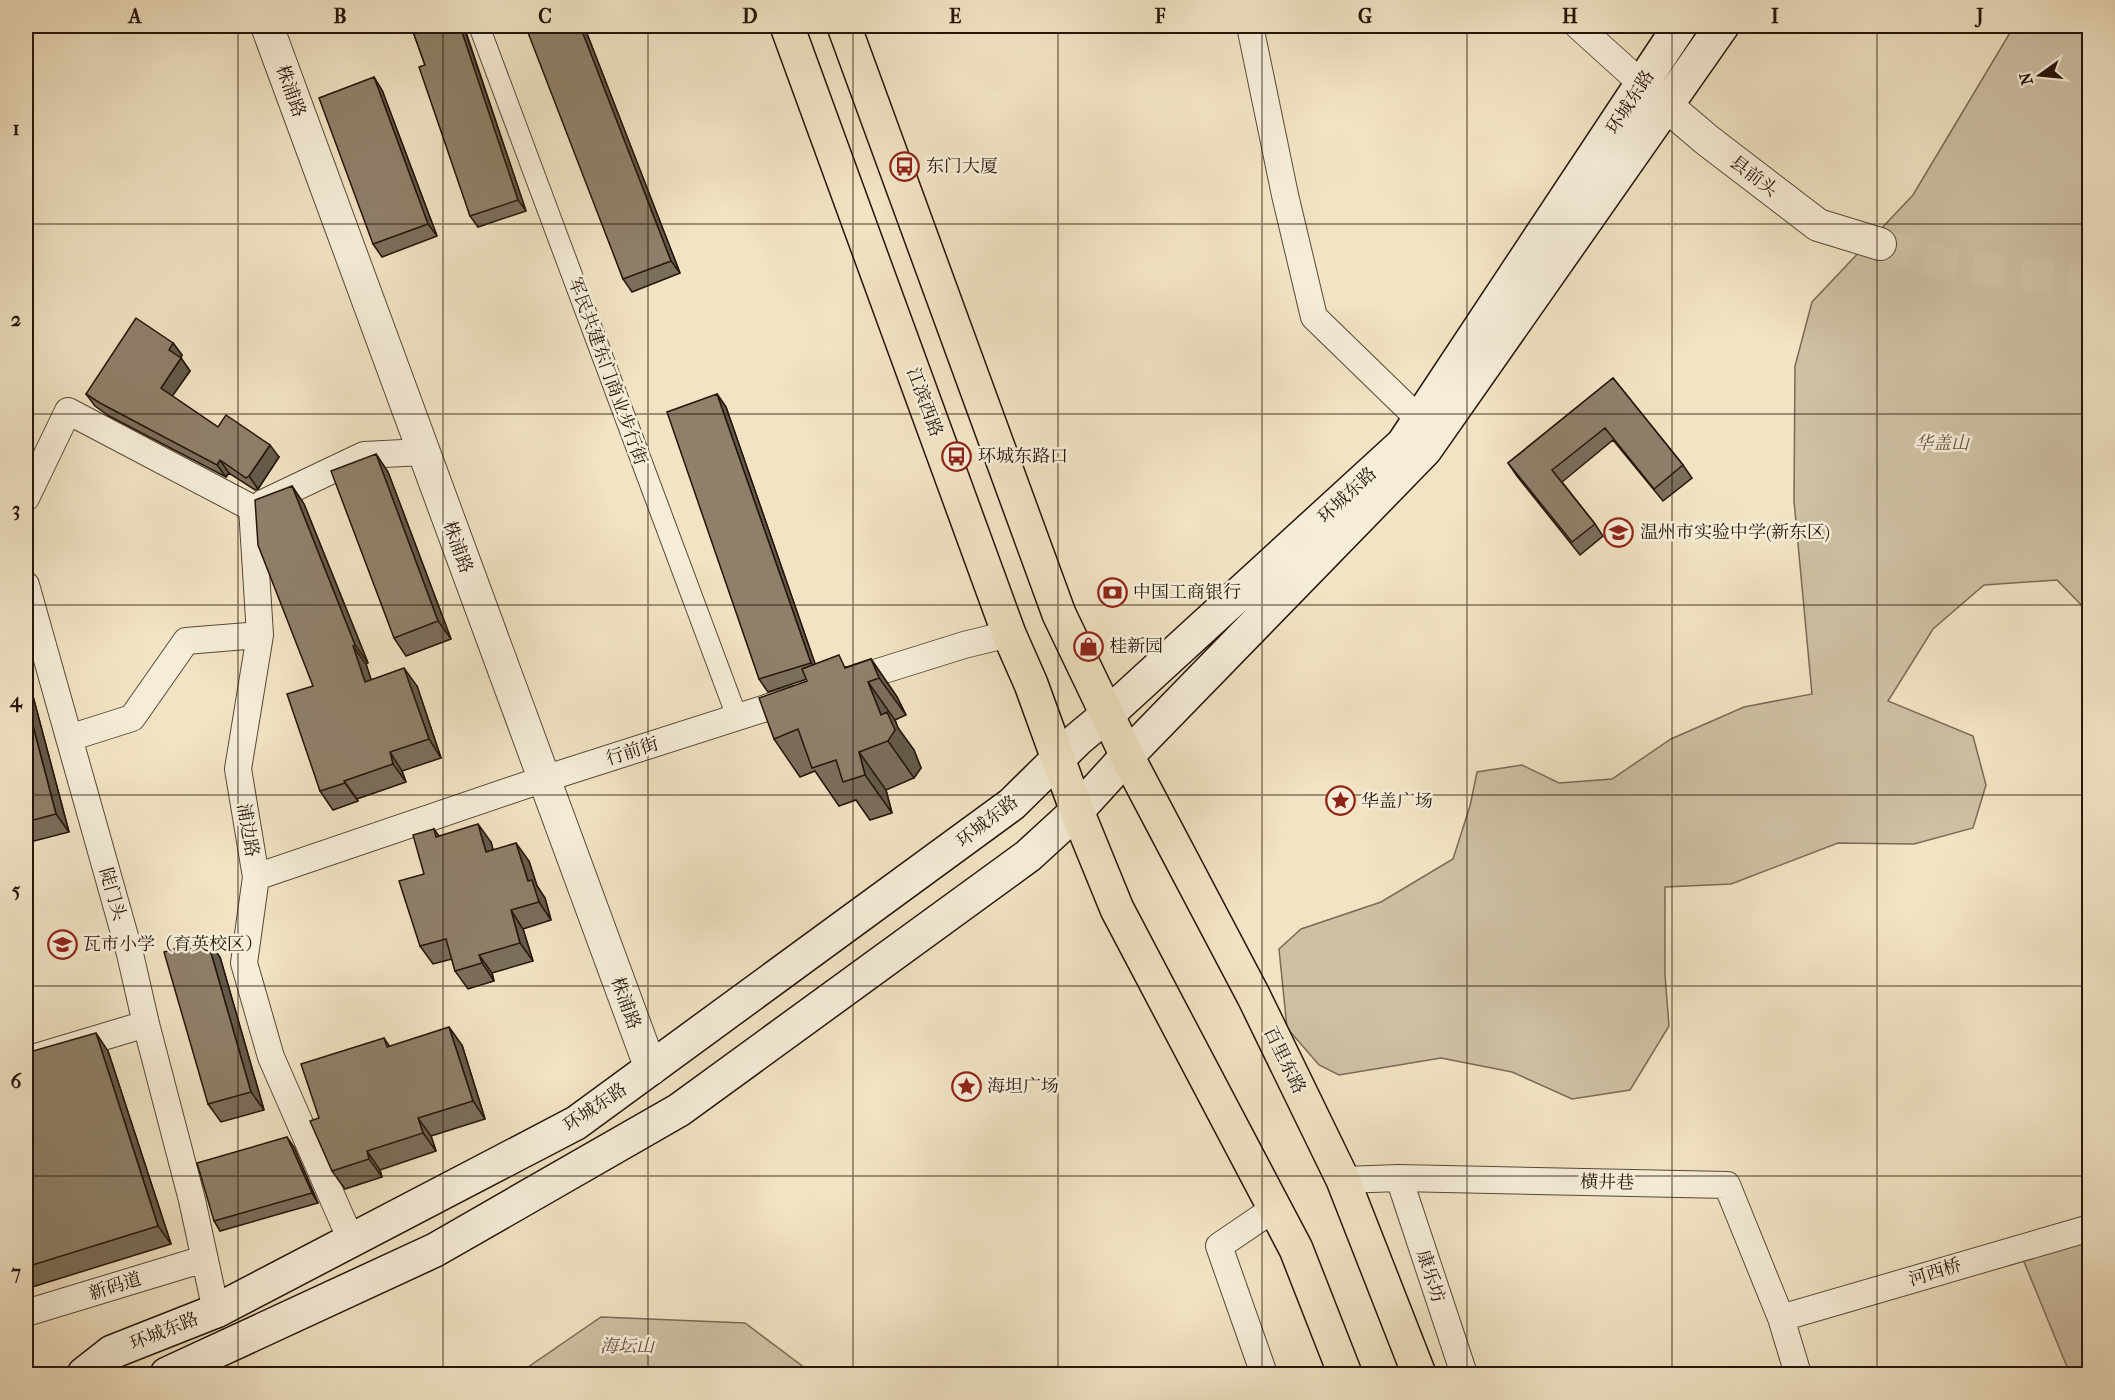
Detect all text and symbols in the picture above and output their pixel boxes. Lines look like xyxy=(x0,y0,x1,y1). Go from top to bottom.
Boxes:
text: A xyxy=(127,5,143,28)
text: B xyxy=(333,5,347,28)
text: C xyxy=(538,5,552,28)
text: D xyxy=(742,5,758,28)
text: E xyxy=(949,5,961,28)
text: F xyxy=(1154,5,1166,28)
text: G xyxy=(1358,5,1372,28)
text: H xyxy=(1562,5,1578,28)
text: I xyxy=(1771,5,1779,28)
text: J xyxy=(1974,5,1984,28)
north arrow xyxy=(2010,45,2070,105)
street label: 株浦路 xyxy=(271,62,310,120)
street label: 环城东路 xyxy=(1602,66,1659,138)
text: N xyxy=(2015,70,2037,87)
text: 1 xyxy=(12,117,20,140)
bus stop icon: 东门大厦 xyxy=(889,150,921,182)
street label: 县前头 xyxy=(1726,152,1782,201)
place label: 东门大厦 xyxy=(926,156,998,177)
street label: 军民共建东门商业步行街 xyxy=(564,275,651,468)
text: 2 xyxy=(11,308,21,331)
street label: 江滨西路 xyxy=(902,365,947,440)
park label: 华盖山 xyxy=(1915,433,1971,454)
bus stop icon: 环城东路口 xyxy=(941,440,973,472)
place label: 环城东路口 xyxy=(978,446,1068,467)
street label: 环城东路 xyxy=(1314,463,1381,528)
text: 3 xyxy=(12,498,20,521)
school or university icon: 温州市实验中学(新东区) xyxy=(1603,516,1635,548)
street label: 株浦路 xyxy=(438,518,477,576)
place label: 温州市实验中学(新东区) xyxy=(1640,522,1830,543)
bank icon: 中国工商银行 xyxy=(1096,576,1128,608)
place label: 中国工商银行 xyxy=(1133,582,1241,603)
shop icon: 桂新园 xyxy=(1072,630,1104,662)
place label: 桂新园 xyxy=(1109,636,1163,657)
text: 4 xyxy=(9,689,23,713)
street label: 行前街 xyxy=(603,733,661,770)
place icon: 华盖广场 xyxy=(1324,785,1356,817)
street label: 环城东路 xyxy=(952,791,1022,852)
place label: 华盖广场 xyxy=(1361,791,1433,812)
street label: 浦边路 xyxy=(232,802,263,858)
street label: 陡门头 xyxy=(95,865,130,923)
text: 5 xyxy=(12,879,21,902)
school or university icon: 瓦市小学（育英校区） xyxy=(46,928,78,960)
place label: 瓦市小学（育英校区） xyxy=(83,934,263,955)
street label: 株浦路 xyxy=(606,974,645,1032)
street label: 百里东路 xyxy=(1259,1023,1310,1097)
text: 6 xyxy=(11,1070,23,1093)
place icon: 海坦广场 xyxy=(950,1070,982,1102)
place label: 海坦广场 xyxy=(987,1076,1059,1097)
street label: 环城东路 xyxy=(560,1079,631,1136)
street label: 横井巷 xyxy=(1580,1172,1634,1193)
street label: 康乐坊 xyxy=(1412,1247,1449,1305)
street label: 河西桥 xyxy=(1906,1255,1964,1290)
text: 7 xyxy=(10,1261,21,1284)
street label: 新码道 xyxy=(86,1269,144,1304)
street label: 环城东路 xyxy=(127,1308,201,1355)
park label: 海坛山 xyxy=(600,1336,656,1357)

